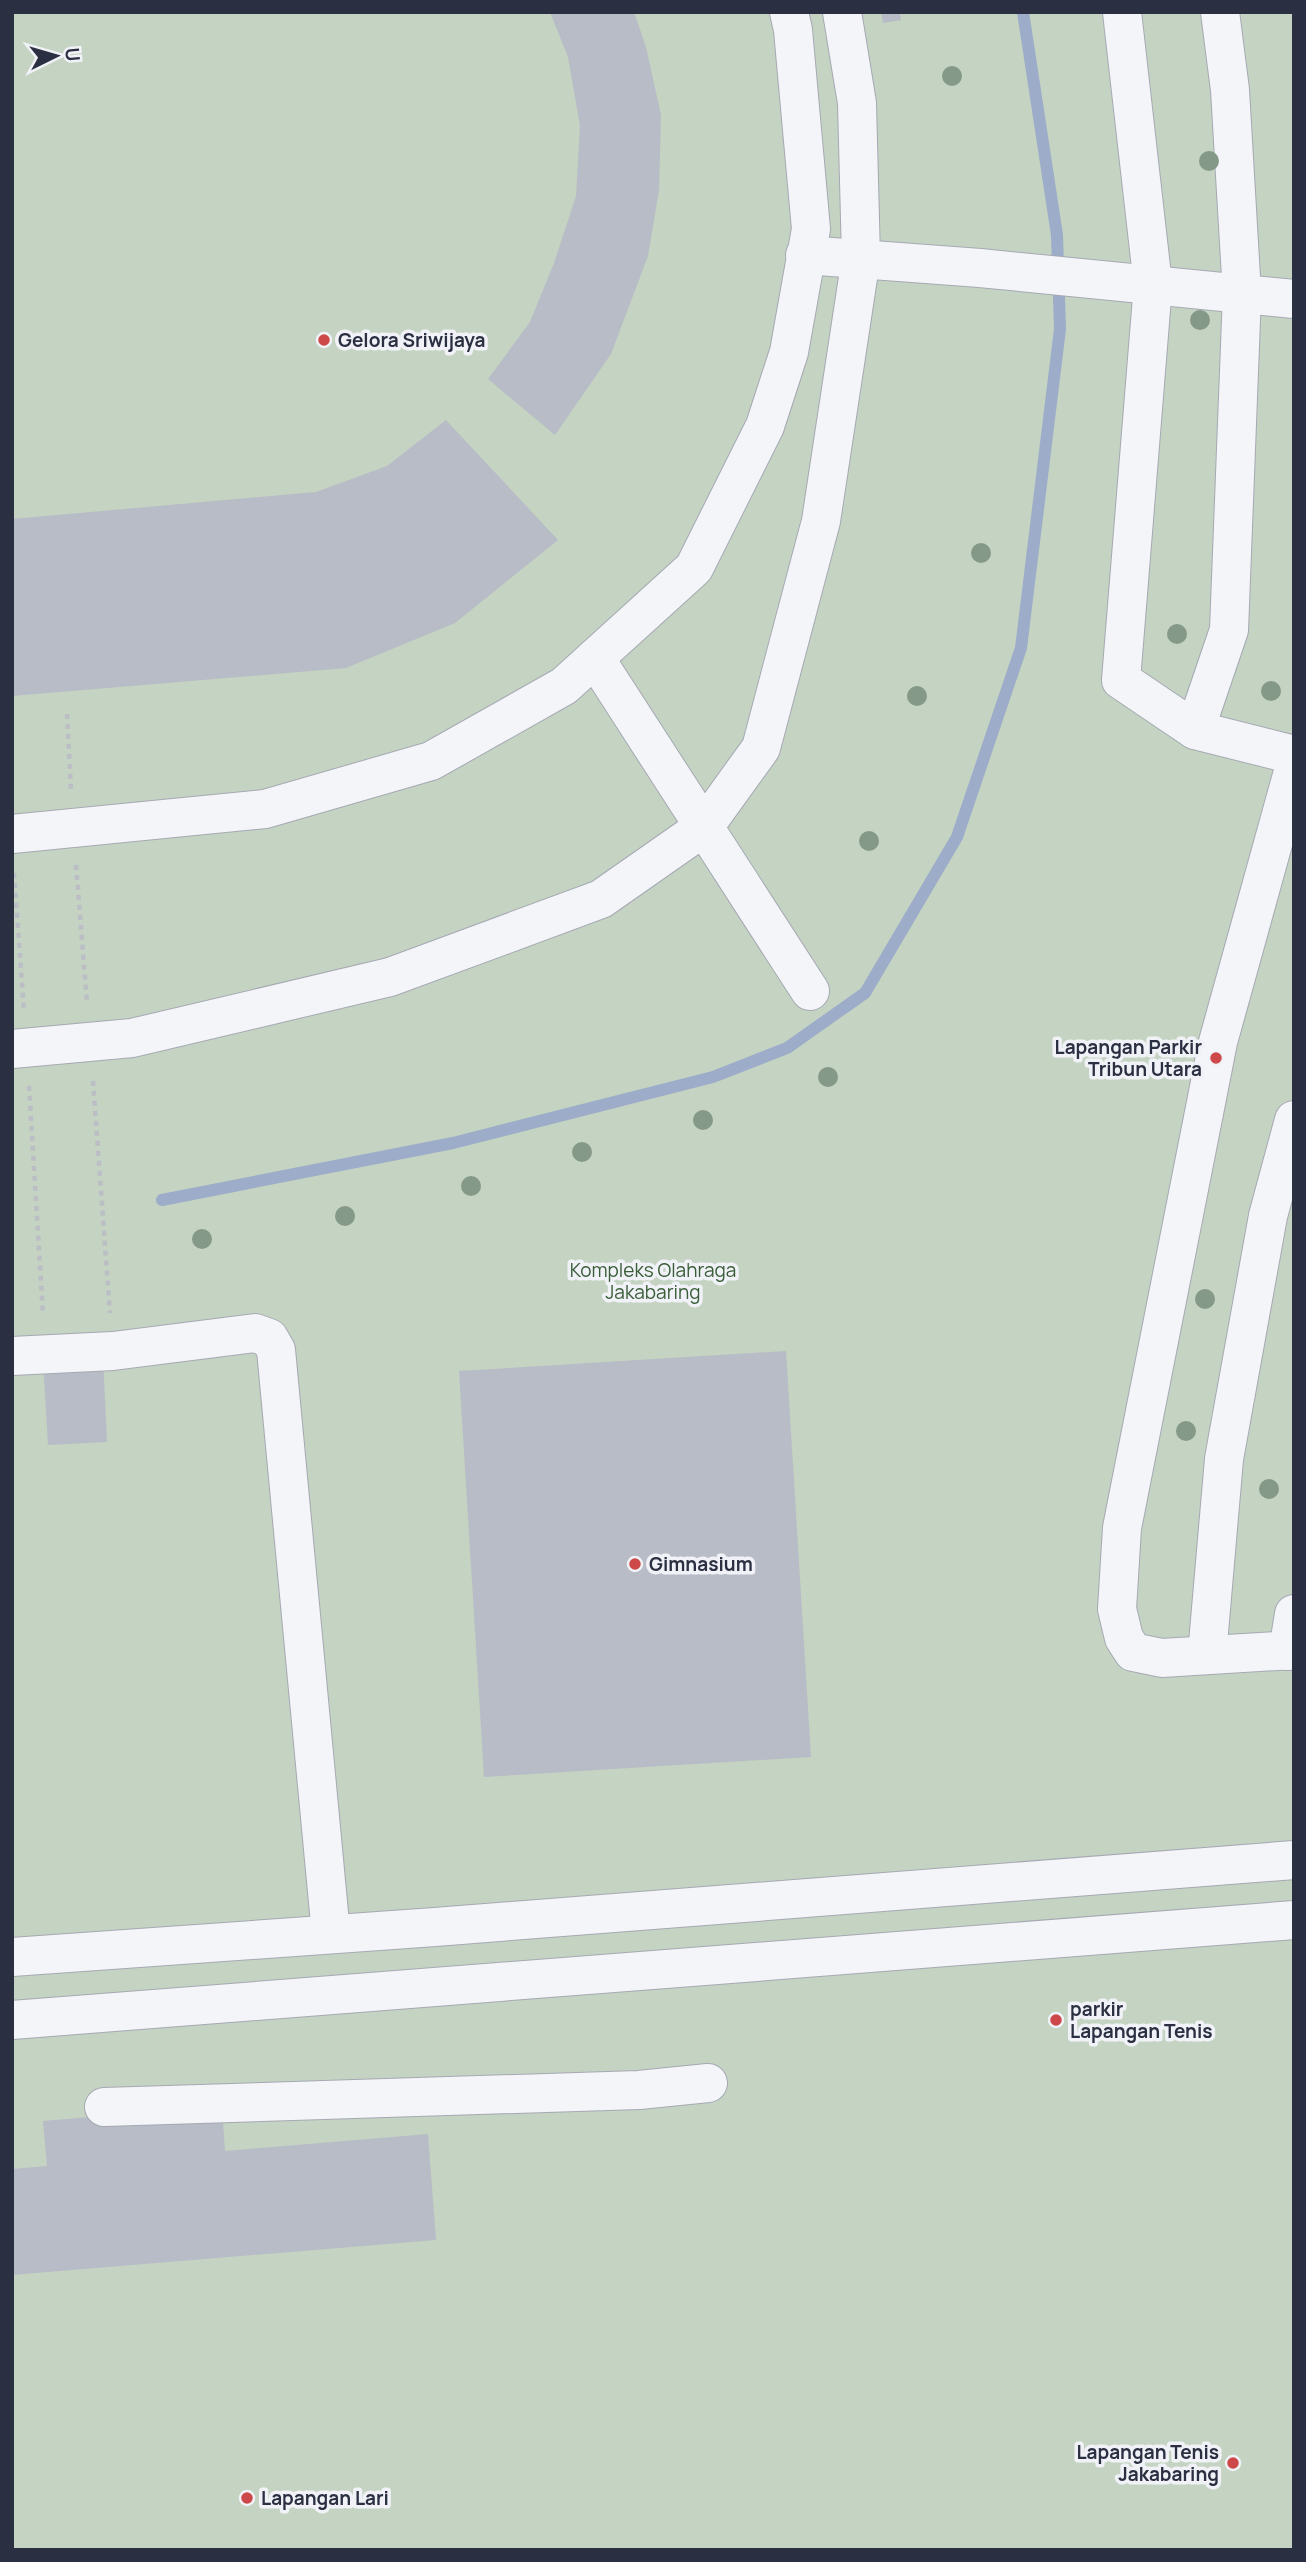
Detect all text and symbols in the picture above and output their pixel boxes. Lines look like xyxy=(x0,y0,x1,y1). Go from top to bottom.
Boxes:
north arrow xyxy=(21,21,91,91)
text: U xyxy=(59,47,86,62)
place label: Gelora Sriwijaya xyxy=(338,327,486,353)
marker: Gelora Sriwijaya xyxy=(316,332,332,348)
place label: Lapangan Parkir Tribun Utara xyxy=(1055,1034,1202,1082)
marker: Lapangan Parkir Tribun Utara xyxy=(1208,1050,1224,1066)
park label: Kompleks Olahraga Jakabaring xyxy=(570,1257,736,1305)
place label: Gimnasium xyxy=(649,1551,753,1577)
marker: Gimnasium xyxy=(627,1556,643,1572)
place label: parkir Lapangan Tenis xyxy=(1070,1996,1213,2044)
marker: parkir Lapangan Tenis xyxy=(1048,2012,1064,2028)
place label: Lapangan Tenis Jakabaring xyxy=(1076,2439,1219,2487)
marker: Lapangan Tenis Jakabaring xyxy=(1225,2455,1241,2471)
place label: Lapangan Lari xyxy=(261,2485,389,2511)
marker: Lapangan Lari xyxy=(239,2490,255,2506)

